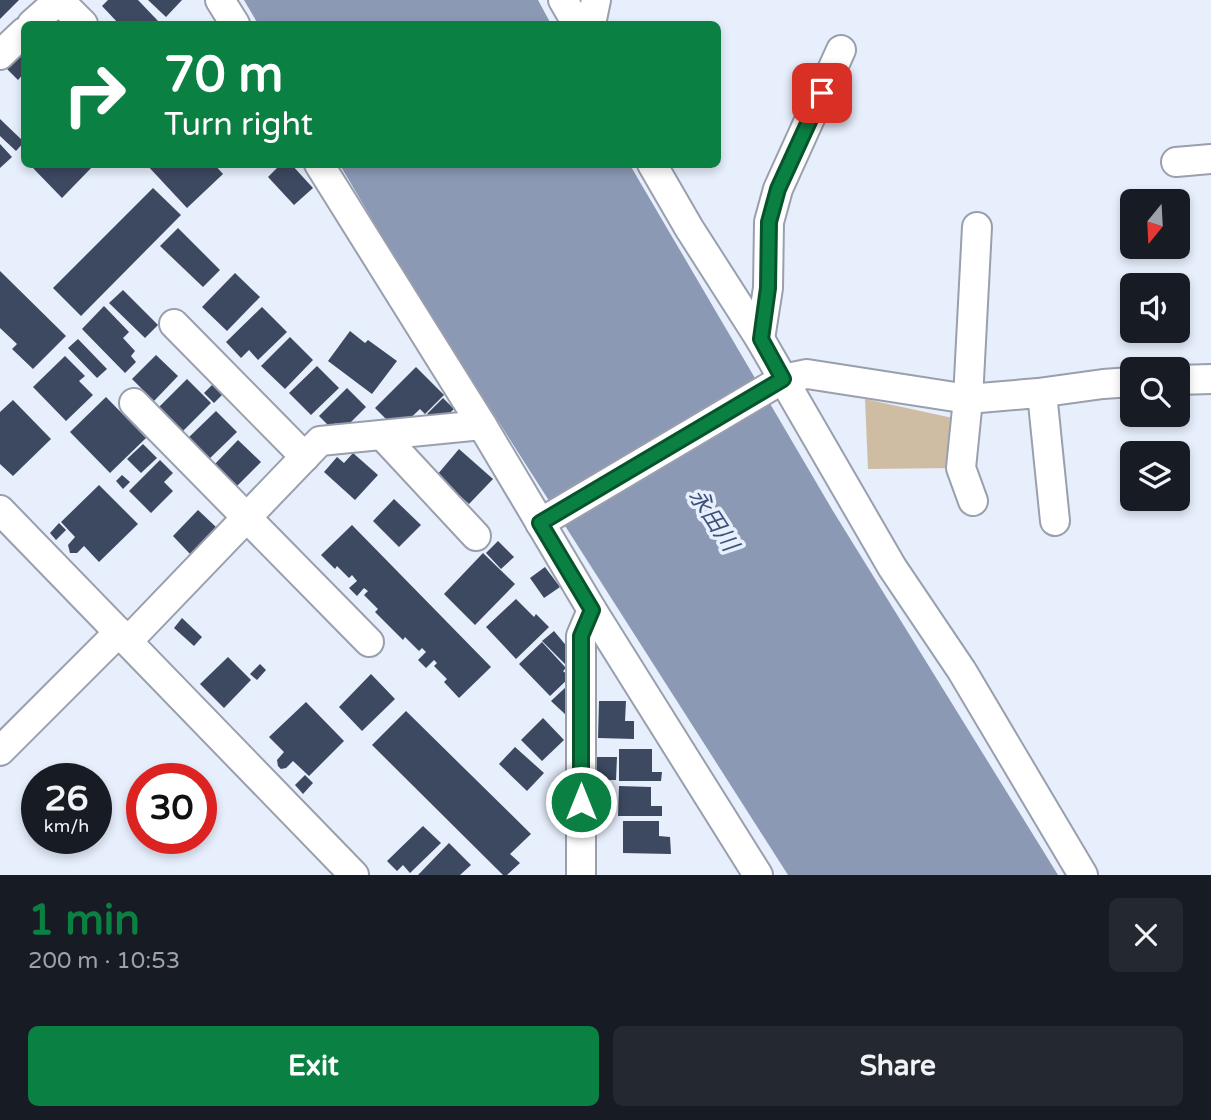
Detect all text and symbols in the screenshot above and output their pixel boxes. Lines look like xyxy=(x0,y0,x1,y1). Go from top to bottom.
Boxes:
text: 70 m xyxy=(164,46,283,105)
icon: right xyxy=(49,49,140,140)
pin xyxy=(792,63,852,123)
icon: arrive xyxy=(803,74,841,112)
text: Turn right xyxy=(164,106,313,144)
north arrow xyxy=(1120,189,1190,259)
map controls xyxy=(1120,189,1190,511)
button: sound xyxy=(1120,273,1190,343)
button: search xyxy=(1120,357,1190,427)
button: layers xyxy=(1120,441,1190,511)
water label: 永田川 xyxy=(682,483,745,559)
speed limit sign: 30 xyxy=(126,763,217,854)
position arrow xyxy=(544,765,618,839)
text: 26 xyxy=(45,778,88,820)
text: km/h xyxy=(44,815,89,837)
text: 1 min xyxy=(28,895,140,946)
button: close xyxy=(1109,898,1183,972)
text: 200 m · 10:53 xyxy=(28,947,180,975)
button: Exit xyxy=(28,1026,599,1106)
button: Share xyxy=(613,1026,1183,1106)

